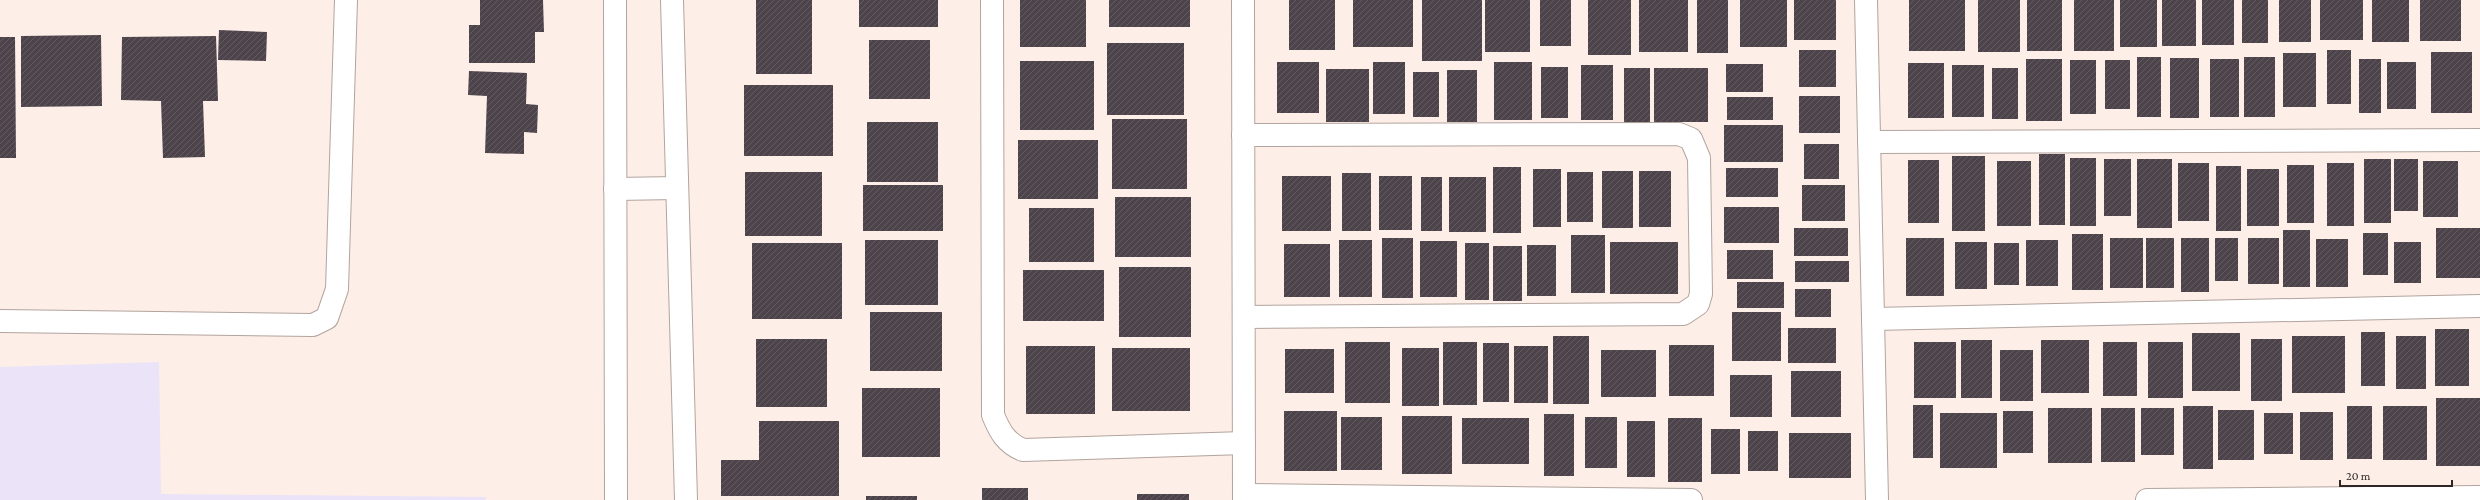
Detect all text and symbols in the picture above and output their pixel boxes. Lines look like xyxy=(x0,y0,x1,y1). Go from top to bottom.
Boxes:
scale bar xyxy=(2340,462,2452,488)
text: 20 m xyxy=(2346,469,2371,483)

